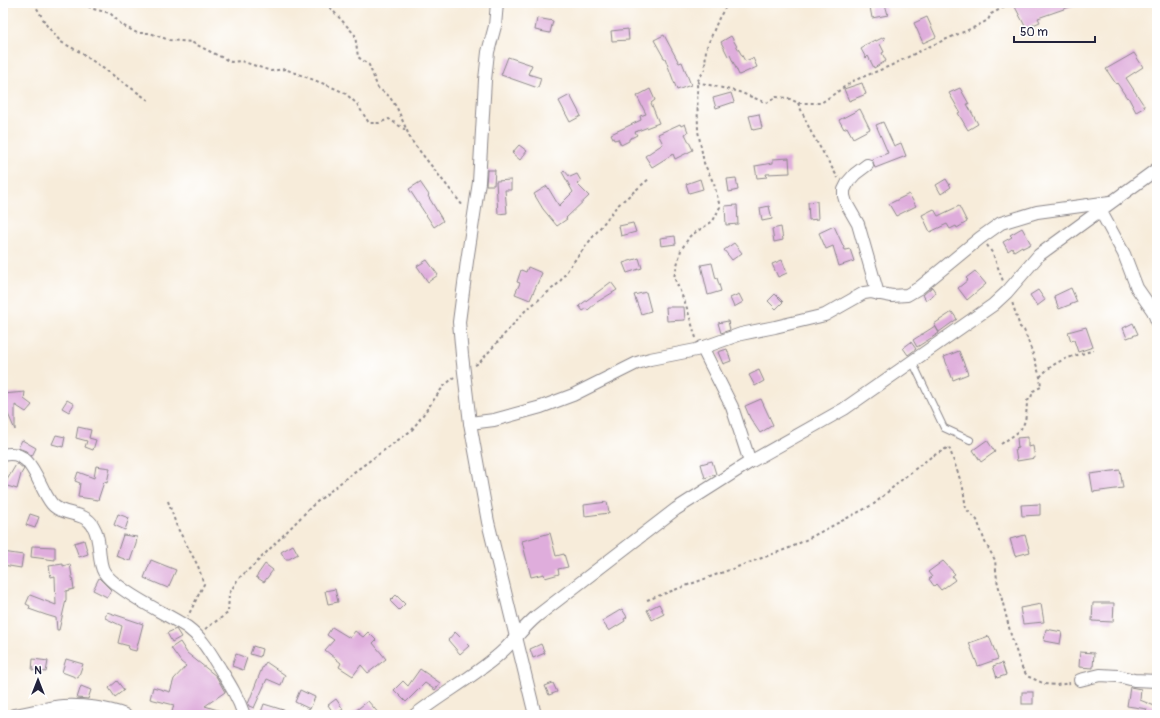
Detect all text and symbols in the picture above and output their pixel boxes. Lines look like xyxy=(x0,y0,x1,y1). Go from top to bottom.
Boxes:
scale bar xyxy=(1014,18,1095,44)
text: 50 m xyxy=(1020,25,1048,40)
north arrow xyxy=(18,660,58,700)
text: N xyxy=(34,664,42,677)

